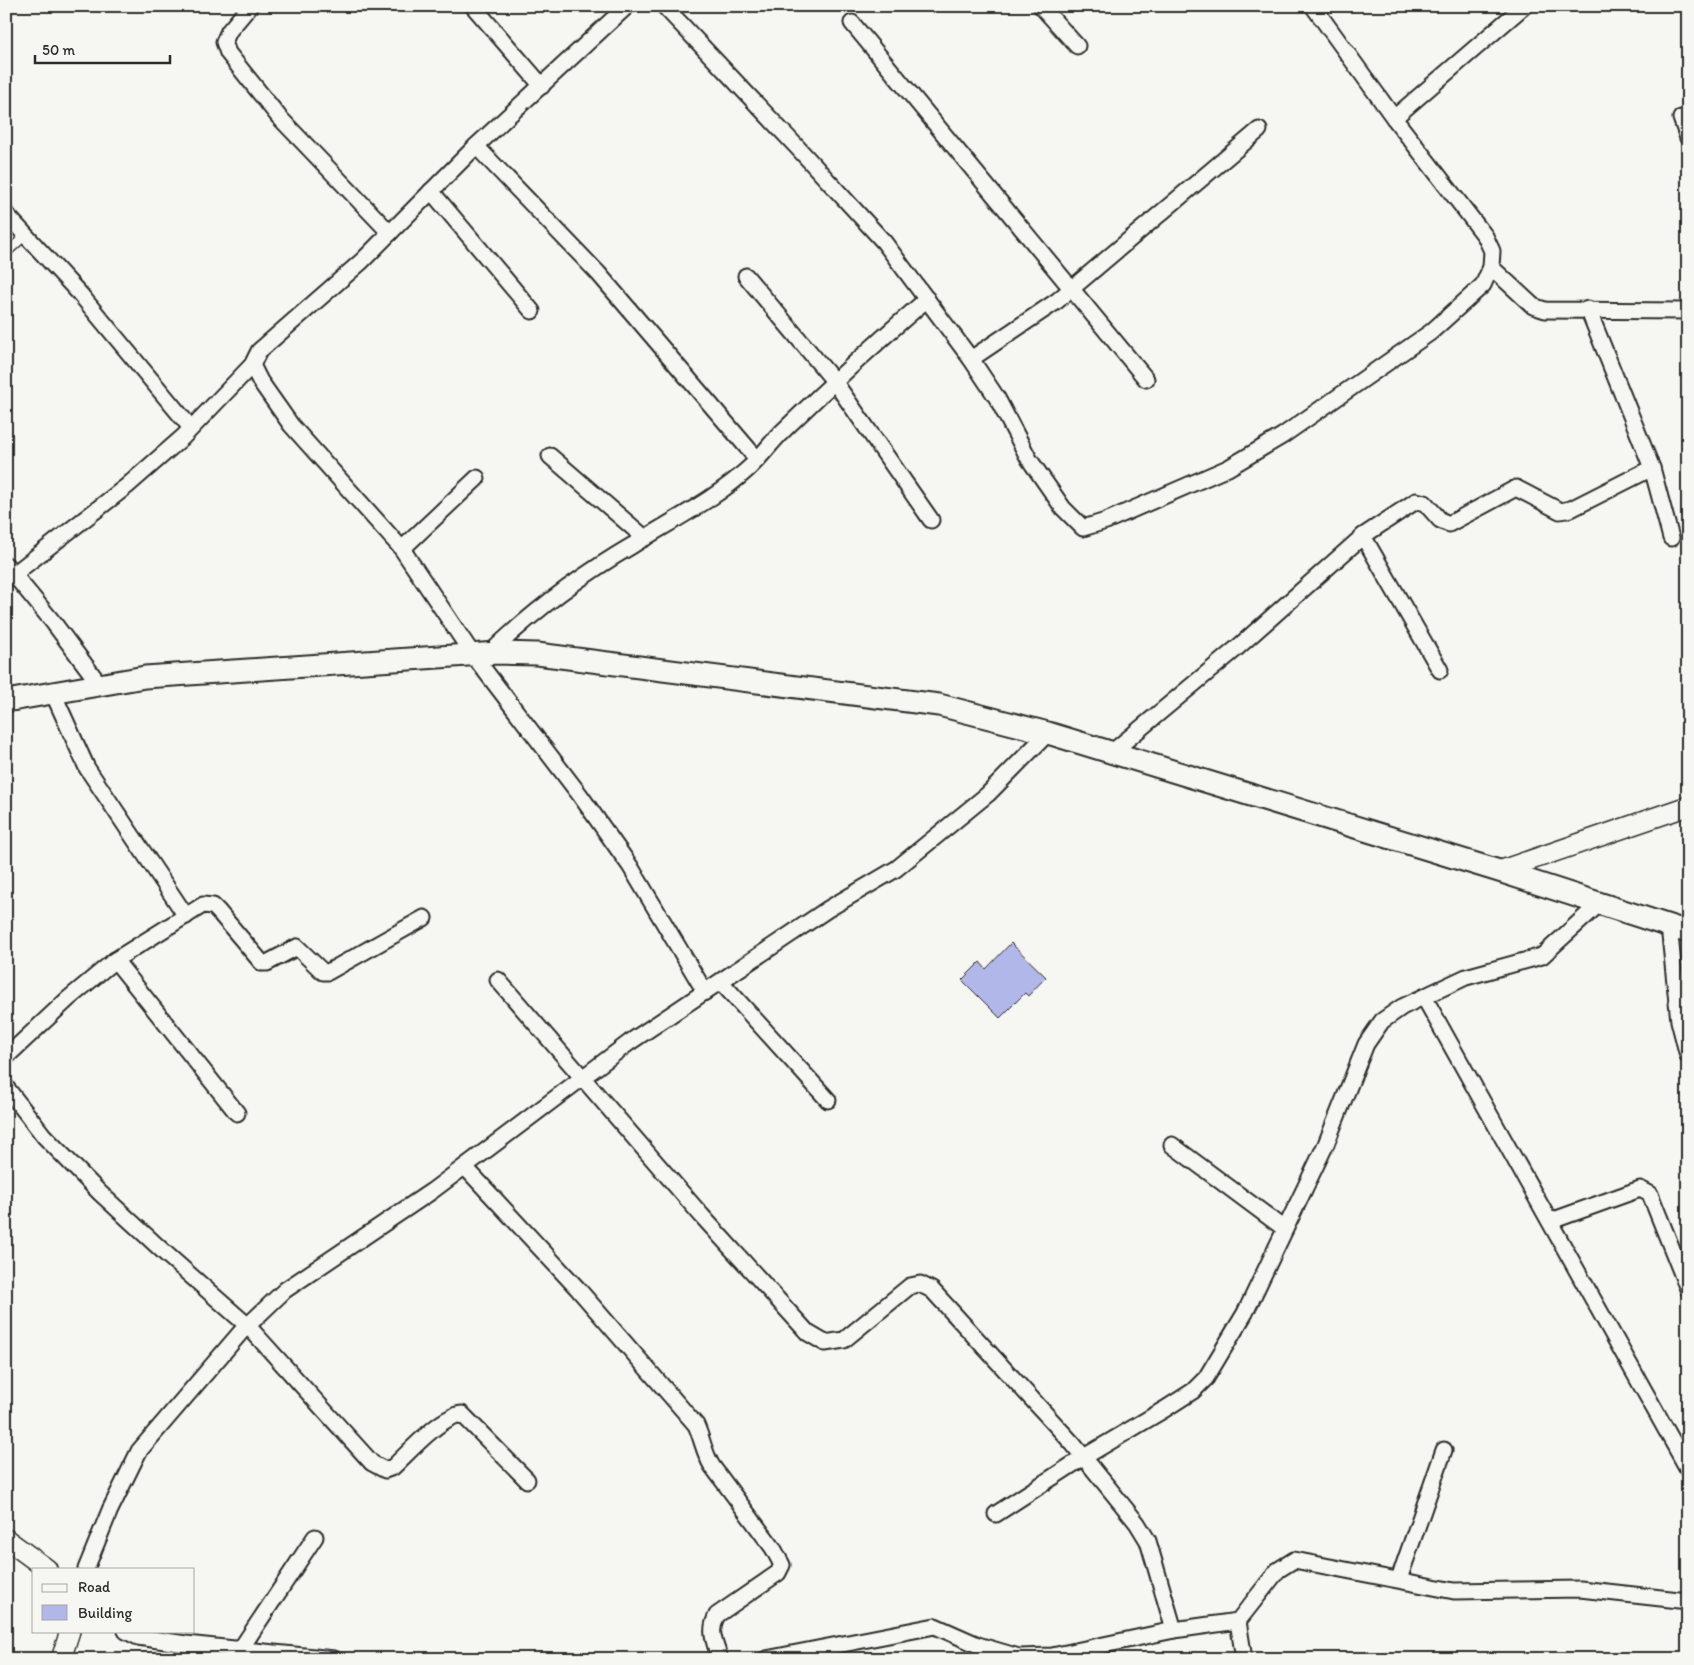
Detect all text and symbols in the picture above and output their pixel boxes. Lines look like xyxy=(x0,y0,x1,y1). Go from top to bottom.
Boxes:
scale bar xyxy=(35,32,170,64)
text: 50 m xyxy=(42,41,75,59)
legend xyxy=(32,1568,195,1632)
text: Road xyxy=(78,1578,111,1596)
text: Building xyxy=(78,1604,132,1622)

